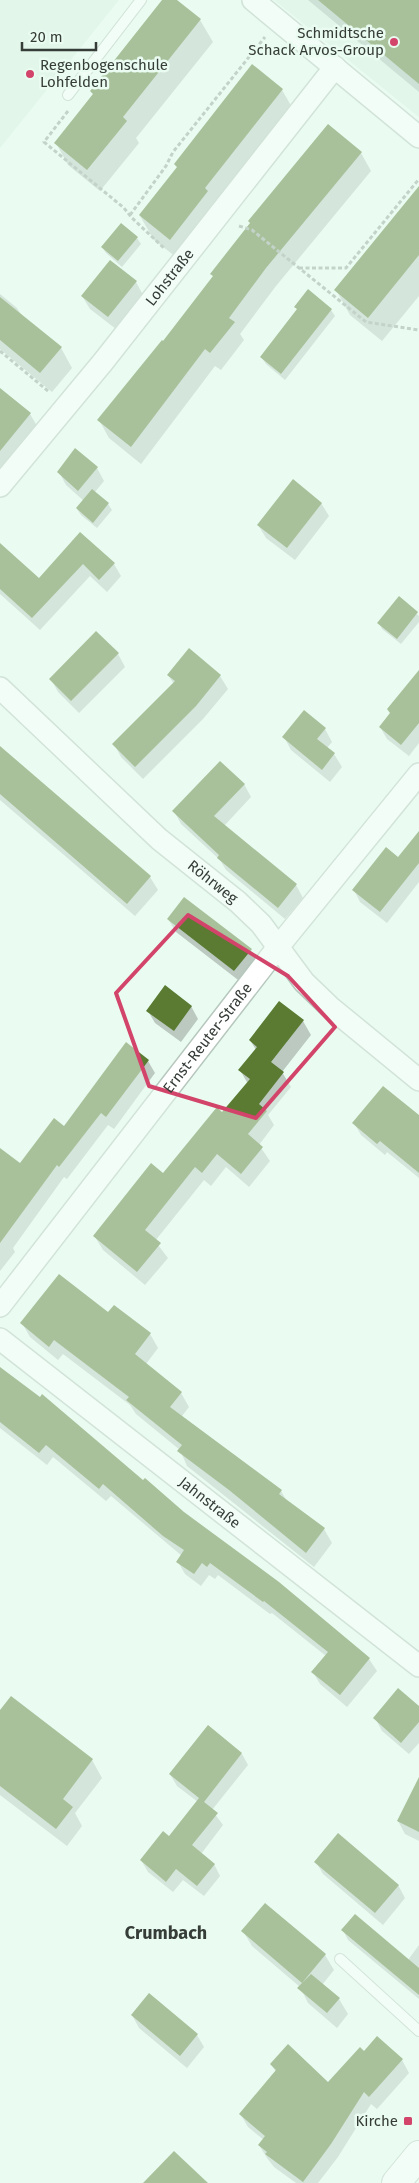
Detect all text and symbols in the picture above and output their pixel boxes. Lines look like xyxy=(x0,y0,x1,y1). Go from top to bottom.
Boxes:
scale bar xyxy=(22,20,96,52)
place label: Schmidtsche Schack Arvos-Group xyxy=(248,24,384,59)
text: 20 m xyxy=(30,28,63,46)
marker: Schmidtsche Schack Arvos-Group xyxy=(388,36,400,48)
place label: Regenbogenschule Lohfelden xyxy=(40,56,168,91)
marker: Regenbogenschule Lohfelden xyxy=(24,68,36,80)
street label: Lohstraße xyxy=(142,245,198,309)
street label: Röhrweg xyxy=(184,856,242,907)
street label: Ernst-Reuter-Straße xyxy=(159,979,256,1097)
street label: Jahnstraße xyxy=(175,1473,244,1532)
district label: Crumbach xyxy=(125,1922,207,1944)
place label: Kirche xyxy=(355,2112,398,2130)
marker: Kirche xyxy=(402,2115,414,2127)

